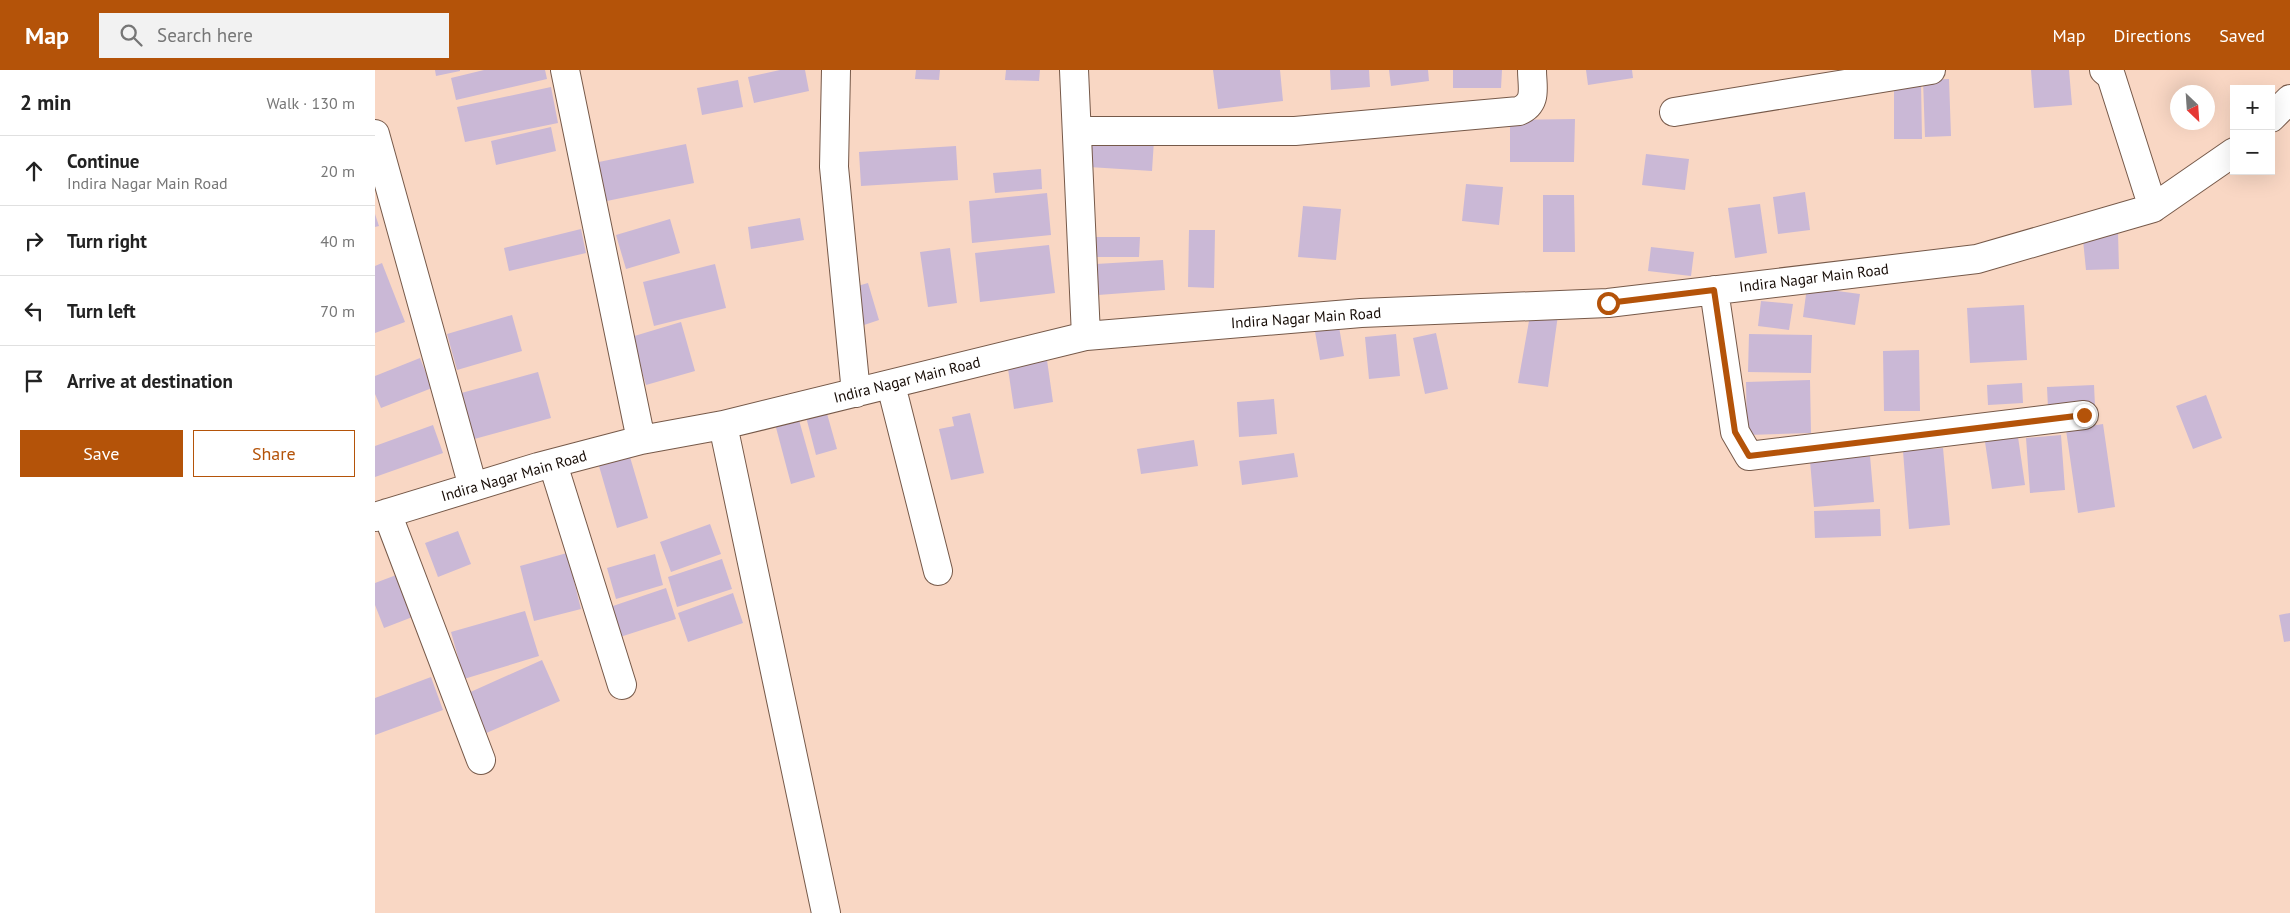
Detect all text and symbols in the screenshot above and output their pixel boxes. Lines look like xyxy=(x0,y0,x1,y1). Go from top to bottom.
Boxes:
search box xyxy=(99,13,449,58)
text: Map xyxy=(25,20,69,51)
icon: search xyxy=(117,21,145,49)
text: Search here xyxy=(157,23,253,47)
text: Map xyxy=(2053,24,2085,47)
text: Directions xyxy=(2113,24,2191,47)
text: Saved xyxy=(2219,24,2265,47)
north arrow xyxy=(2170,85,2215,130)
map controls xyxy=(2230,85,2275,175)
button: + xyxy=(2230,85,2275,130)
text: 2 min xyxy=(20,89,71,116)
text: Walk · 130 m xyxy=(266,93,355,113)
button: − xyxy=(2230,130,2275,175)
text: Continue xyxy=(67,149,139,173)
icon: ahead xyxy=(20,157,48,185)
text: 20 m xyxy=(320,161,355,181)
text: Indira Nagar Main Road xyxy=(67,173,228,193)
icon: right xyxy=(20,227,48,255)
text: Turn right xyxy=(67,229,147,253)
text: 40 m xyxy=(320,231,355,251)
street label: Indira Nagar Main Road xyxy=(1738,259,1890,296)
route start xyxy=(1597,292,1620,315)
icon: left xyxy=(20,297,48,325)
text: Turn left xyxy=(67,299,136,323)
text: 70 m xyxy=(320,301,355,321)
street label: Indira Nagar Main Road xyxy=(1230,303,1382,332)
street label: Indira Nagar Main Road xyxy=(831,352,982,407)
icon: arrive xyxy=(20,367,48,395)
text: Arrive at destination xyxy=(67,369,233,393)
route end xyxy=(2073,404,2096,427)
button: Save xyxy=(20,430,183,477)
button: Share xyxy=(193,430,355,477)
street label: Indira Nagar Main Road xyxy=(439,446,589,505)

